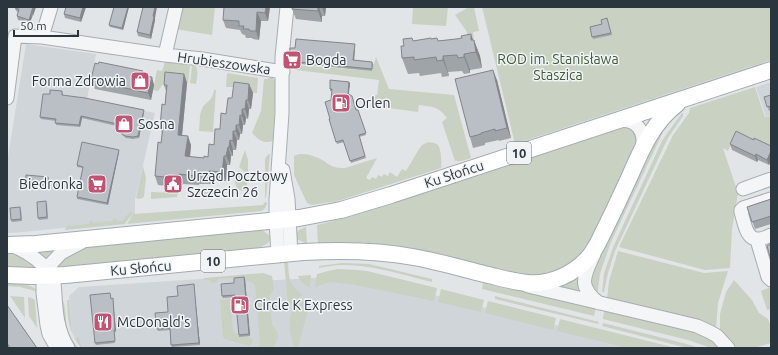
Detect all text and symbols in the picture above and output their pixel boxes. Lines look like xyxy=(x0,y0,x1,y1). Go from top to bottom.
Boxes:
scale bar xyxy=(14,12,78,38)
text: 50 m xyxy=(20,19,47,32)
street label: Hrubieszowska xyxy=(176,49,272,77)
supermarket icon: Bogda xyxy=(281,49,303,71)
park label: ROD im. Stanisława Staszica xyxy=(497,51,619,83)
place label: Bogda xyxy=(306,52,347,68)
shop icon: Forma Zdrowia xyxy=(129,70,151,92)
place label: Forma Zdrowia xyxy=(32,73,126,89)
fuel station icon: Orlen xyxy=(330,92,352,114)
place label: Orlen xyxy=(355,95,391,111)
shop icon: Sosna xyxy=(113,113,135,135)
place label: Sosna xyxy=(138,116,175,132)
road number: 10 xyxy=(507,142,531,164)
street label: Ku Słońcu xyxy=(422,157,486,191)
place label: Urząd Pocztowy Szczecin 26 xyxy=(187,168,288,200)
supermarket icon: Biedronka xyxy=(86,173,108,195)
public building icon: Urząd Pocztowy Szczecin 26 xyxy=(162,173,184,195)
place label: Biedronka xyxy=(19,176,83,192)
road number: 10 xyxy=(201,250,225,272)
street label: Ku Słońcu xyxy=(110,257,172,279)
fuel station icon: Circle K Express xyxy=(229,294,251,316)
place label: Circle K Express xyxy=(254,297,353,313)
restaurant icon: McDonald's xyxy=(92,311,114,333)
place label: McDonald's xyxy=(117,314,190,330)

